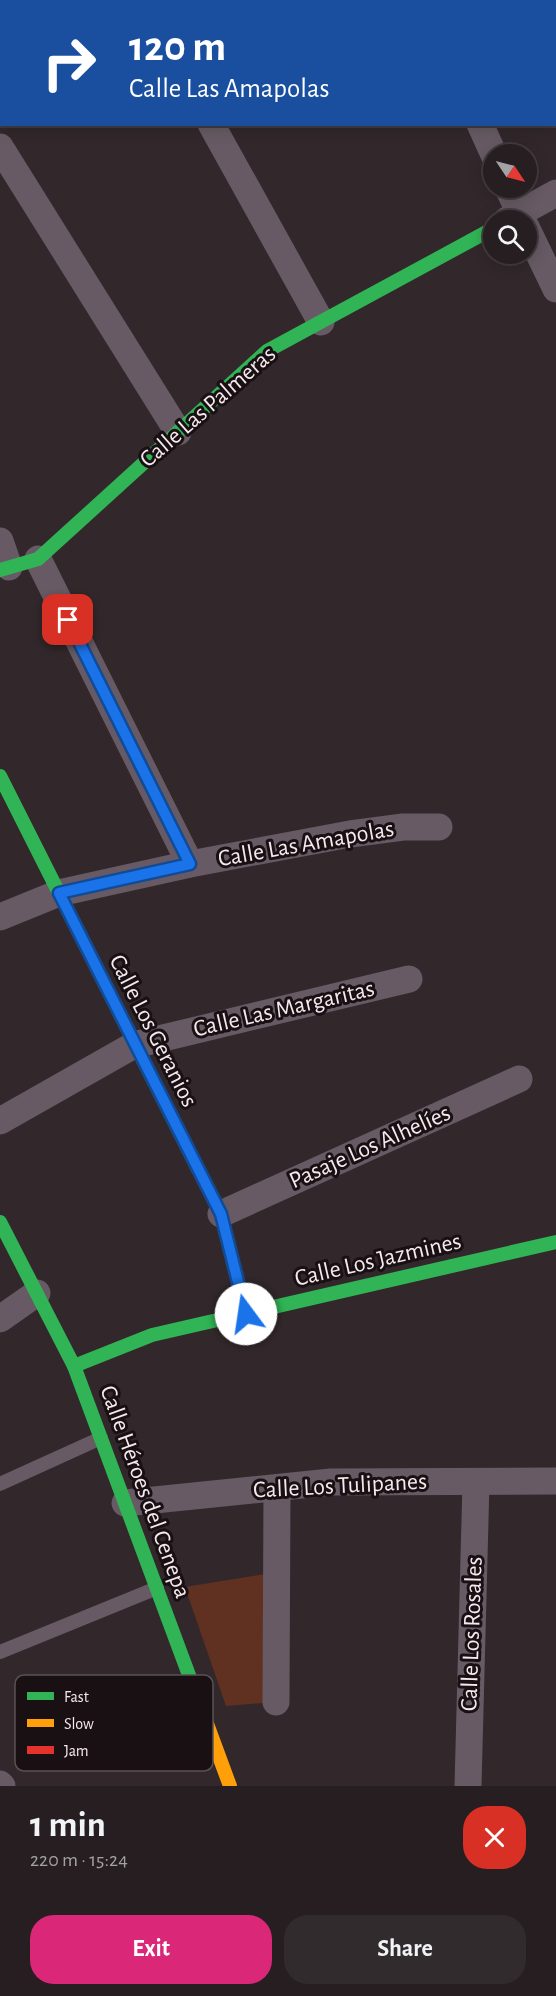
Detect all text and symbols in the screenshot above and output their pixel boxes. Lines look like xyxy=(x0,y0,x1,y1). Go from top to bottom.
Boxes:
icon: right xyxy=(30,24,108,102)
text: 120 m xyxy=(129,26,226,68)
text: Calle Las Amapolas xyxy=(129,75,329,102)
north arrow xyxy=(483,144,537,198)
map controls xyxy=(483,144,537,264)
button: search xyxy=(483,210,537,264)
street label: Calle Las Palmeras xyxy=(136,342,280,472)
pin xyxy=(42,594,93,645)
icon: arrive xyxy=(51,603,84,636)
street label: Calle Las Amapolas xyxy=(216,817,396,871)
street label: Calle Los Geranios xyxy=(104,951,202,1111)
street label: Calle Las Margaritas xyxy=(191,976,377,1042)
street label: Pasaje Los Alhelíes xyxy=(286,1101,454,1193)
street label: Calle Los Jazmines xyxy=(292,1229,464,1291)
position arrow xyxy=(214,1282,278,1346)
street label: Calle Héroes del Cenepa xyxy=(95,1383,195,1601)
street label: Calle Los Tulipanes xyxy=(252,1469,428,1503)
street label: Calle Los Rosales xyxy=(457,1556,487,1712)
legend xyxy=(15,1675,213,1771)
text: Fast xyxy=(64,1689,89,1705)
text: Slow xyxy=(64,1716,94,1732)
text: Jam xyxy=(64,1743,89,1759)
button: close xyxy=(463,1806,526,1869)
text: 1 min xyxy=(30,1807,106,1843)
text: 220 m · 15:24 xyxy=(30,1850,128,1870)
button: Exit xyxy=(30,1915,272,1984)
button: Share xyxy=(284,1915,526,1984)

